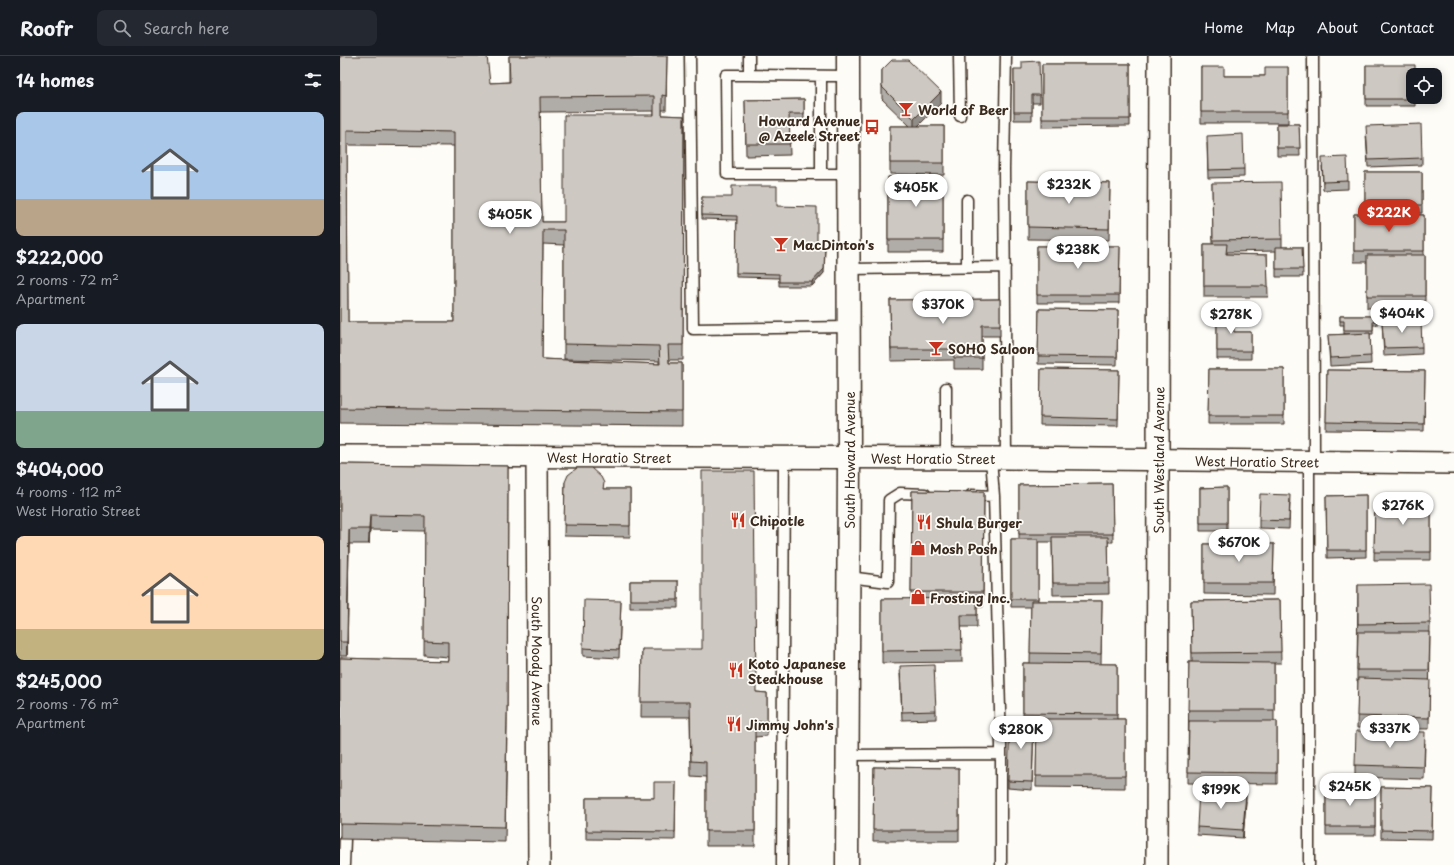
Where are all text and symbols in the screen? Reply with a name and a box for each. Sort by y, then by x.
search box [97,10,377,46]
text: Roofr [20,14,73,42]
text: Search here [143,16,229,39]
icon: search [111,17,133,39]
text: Home [1204,17,1243,38]
text: Map [1265,17,1295,38]
text: About [1317,17,1358,38]
text: Contact [1380,17,1434,38]
text: 14 homes [16,67,94,93]
map controls [1406,68,1442,104]
button: locate [1406,68,1442,104]
icon: filters [302,69,324,91]
bar icon: World of Beer [897,100,915,118]
place label: World of Beer [918,100,1009,119]
place label: Howard Avenue @ Azeele Street [758,111,860,145]
bus stop icon: Howard Avenue @ Azeele Street [863,118,881,136]
icon: home [134,138,206,210]
pin: $232K [1041,171,1097,205]
pin: $405K [888,174,944,208]
text: $232K [1047,174,1091,193]
text: $405K [894,177,938,196]
pin: $222K [1361,199,1417,233]
pin: $405K [482,201,538,235]
text: $222K [1367,202,1411,221]
text: $405K [488,204,532,223]
bar icon: MacDinton's [772,235,790,253]
place label: MacDinton's [793,235,874,254]
pin: $238K [1050,236,1106,270]
text: $238K [1056,239,1100,258]
text: $222,000 [16,244,103,270]
text: 2 rooms · 72 m² [16,270,119,289]
text: Apartment [16,289,85,308]
pin: $370K [915,291,971,325]
text: $370K [922,294,964,313]
pin: $404K [1374,300,1430,334]
pin: $278K [1203,301,1259,335]
text: $404K [1379,303,1425,322]
text: $278K [1210,304,1252,323]
bar icon: SOHO Saloon [927,339,945,357]
place label: SOHO Saloon [948,339,1035,358]
icon: home [134,350,206,422]
street label: South Westland Avenue [1148,387,1168,533]
street label: South Howard Avenue [839,391,859,529]
street label: West Horatio Street [547,447,671,466]
street label: West Horatio Street [871,448,995,467]
street label: West Horatio Street [1195,451,1319,471]
text: $404,000 [16,456,104,482]
text: 4 rooms · 112 m² [16,482,122,501]
pin: $276K [1375,492,1431,526]
text: $276K [1382,495,1424,514]
text: West Horatio Street [16,501,140,520]
restaurant icon: Chipotle [729,511,747,529]
place label: Chipotle [750,511,805,530]
restaurant icon: Shula Burger [915,513,933,531]
place label: Shula Burger [936,513,1022,532]
pin: $670K [1211,529,1267,563]
text: $670K [1218,532,1260,551]
shop icon: Mosh Posh [909,539,927,557]
place label: Mosh Posh [930,539,998,558]
icon: home [134,562,206,634]
shop icon: Frosting Inc. [909,588,927,606]
place label: Frosting Inc. [930,588,1011,607]
street label: South Moody Avenue [528,596,548,726]
place label: Koto Japanese Steakhouse [748,654,846,688]
restaurant icon: Koto Japanese Steakhouse [727,661,745,679]
text: $245,000 [16,668,102,694]
text: 2 rooms · 76 m² [16,694,119,713]
text: Apartment [16,713,85,732]
restaurant icon: Jimmy John's [725,715,743,733]
place label: Jimmy John's [746,715,834,734]
pin: $337K [1362,715,1418,749]
pin: $280K [993,716,1049,750]
text: $337K [1369,718,1411,737]
text: $280K [999,719,1043,738]
pin: $245K [1322,773,1378,807]
pin: $199K [1193,776,1249,810]
text: $245K [1328,776,1372,795]
text: $199K [1201,779,1241,798]

